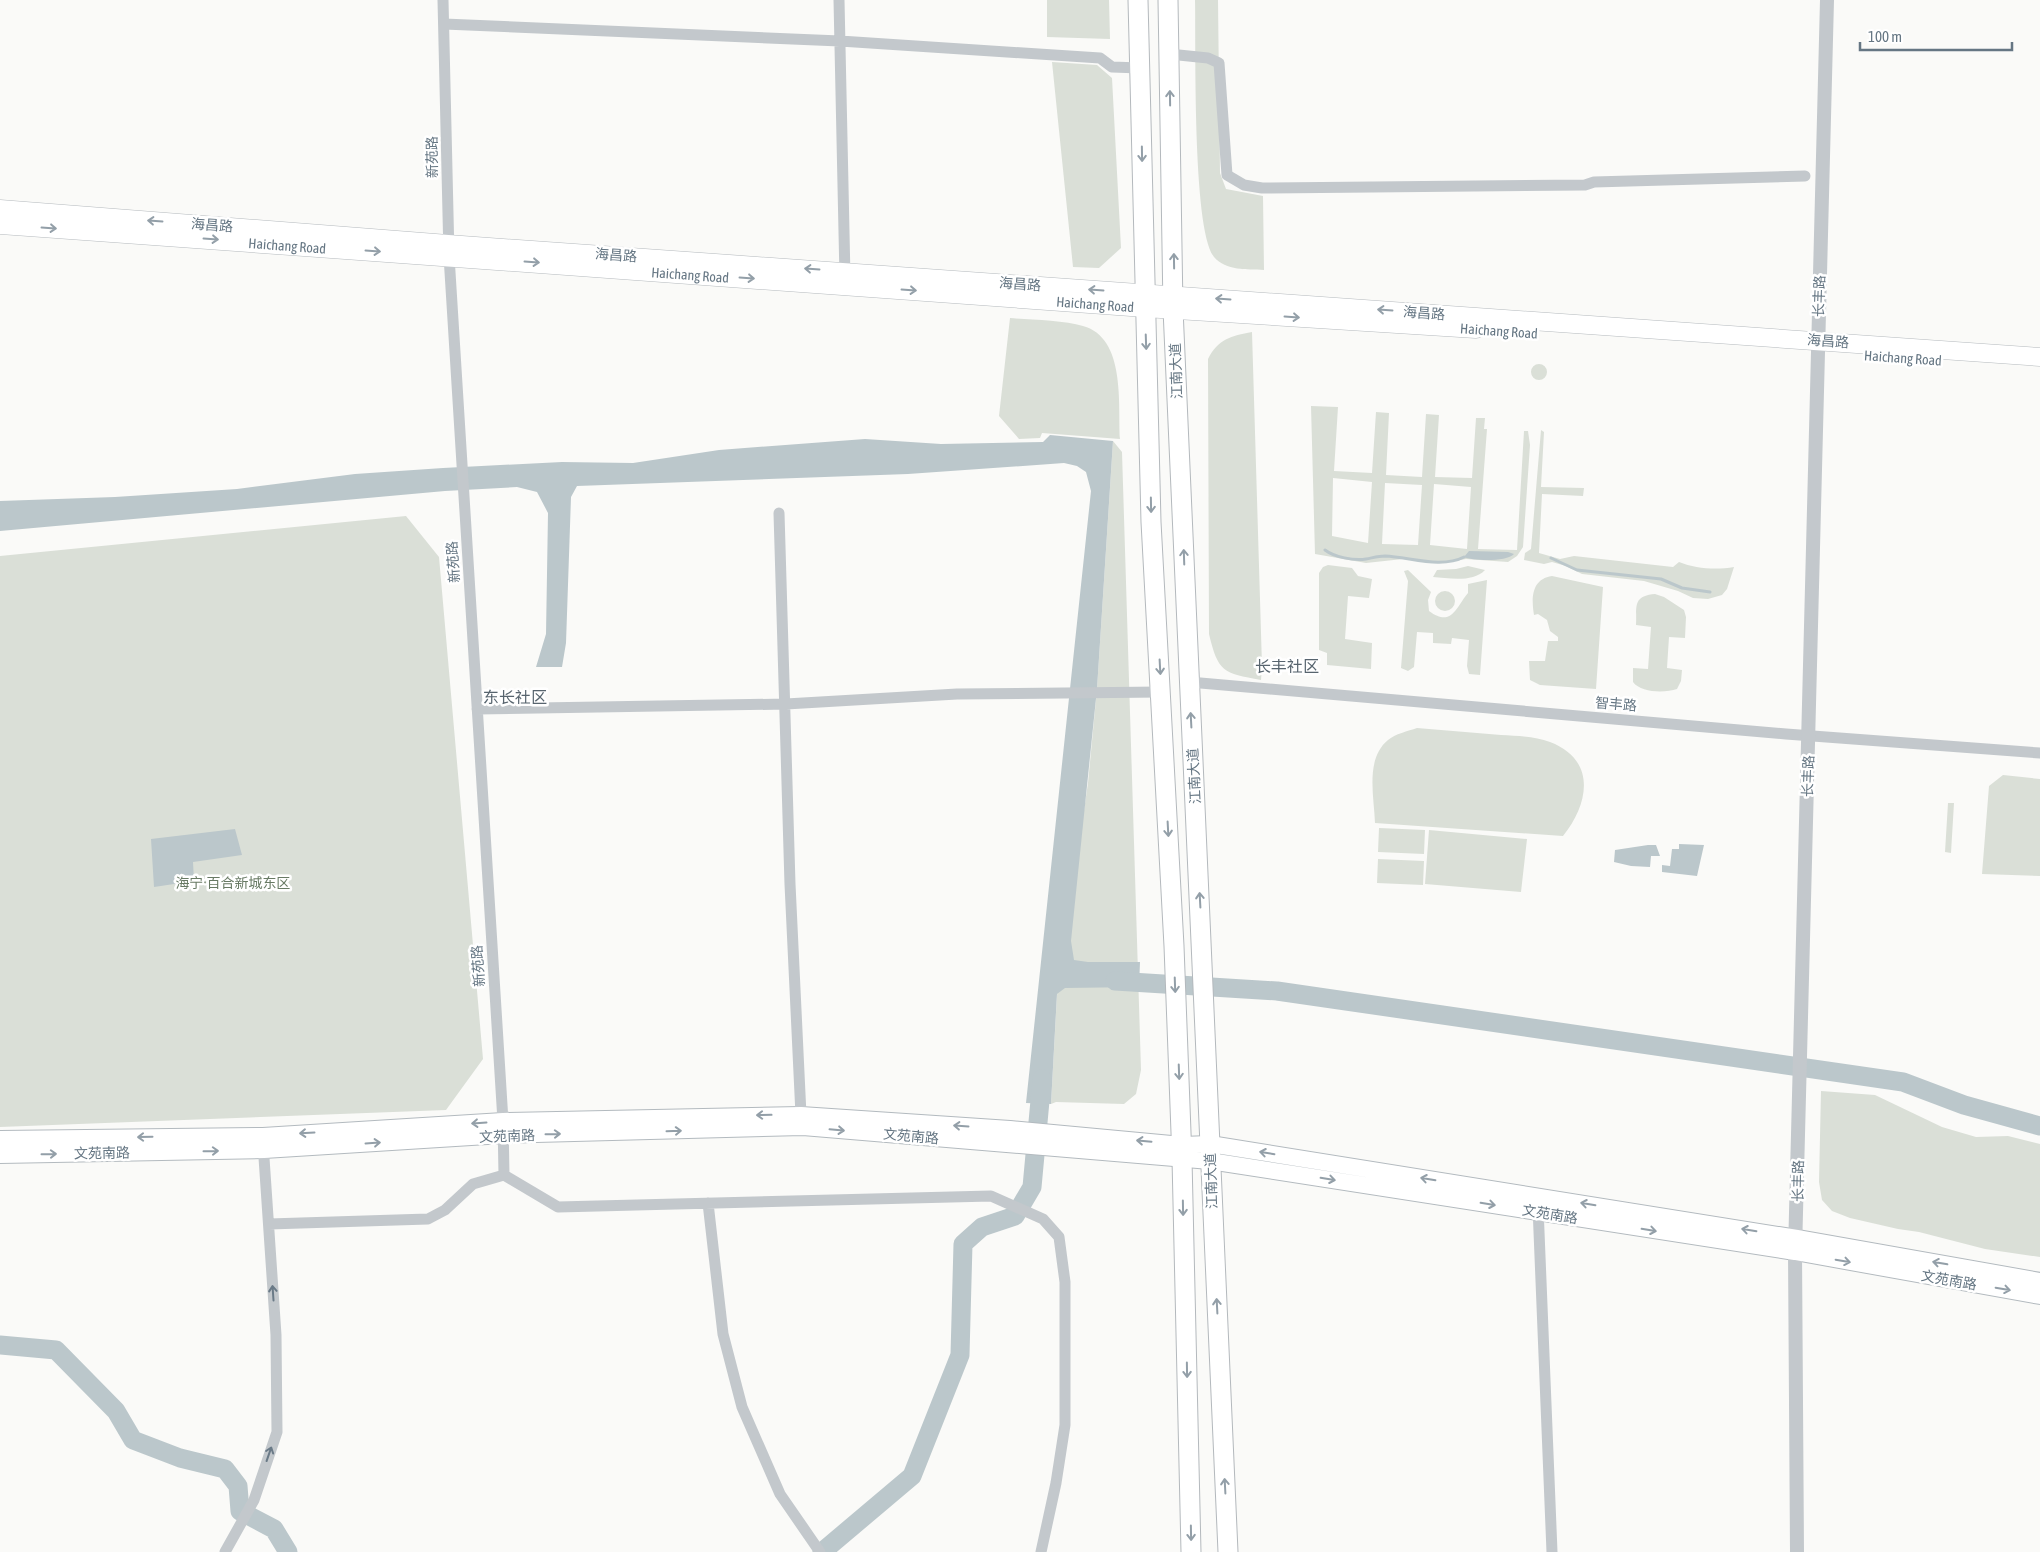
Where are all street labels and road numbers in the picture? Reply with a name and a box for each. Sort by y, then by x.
street label: 新苑路 [424,136,440,178]
street label: 海昌路 [190,216,234,234]
street label: Haichang Road [248,235,327,257]
street label: 海昌路 [594,246,638,264]
street label: Haichang Road [651,264,730,286]
street label: 海昌路 [998,275,1042,293]
street label: 长丰路 [1810,275,1828,317]
street label: Haichang Road [1056,294,1135,315]
street label: 海昌路 [1402,304,1446,322]
street label: Haichang Road [1460,320,1538,342]
street label: 海昌路 [1806,332,1850,350]
street label: 江南大道 [1167,343,1185,399]
street label: Haichang Road [1864,347,1942,369]
street label: 新苑路 [444,540,462,584]
street label: 智丰路 [1594,694,1638,714]
street label: 江南大道 [1185,748,1203,804]
street label: 长丰路 [1799,755,1817,797]
street label: 新苑路 [469,944,487,988]
street label: 文苑南路 [882,1126,940,1146]
street label: 文苑南路 [479,1127,535,1145]
street label: 文苑南路 [74,1145,130,1161]
street label: 江南大道 [1202,1153,1220,1209]
street label: 长丰路 [1790,1160,1806,1202]
street label: 文苑南路 [1521,1202,1579,1226]
street label: 文苑南路 [1920,1267,1978,1293]

